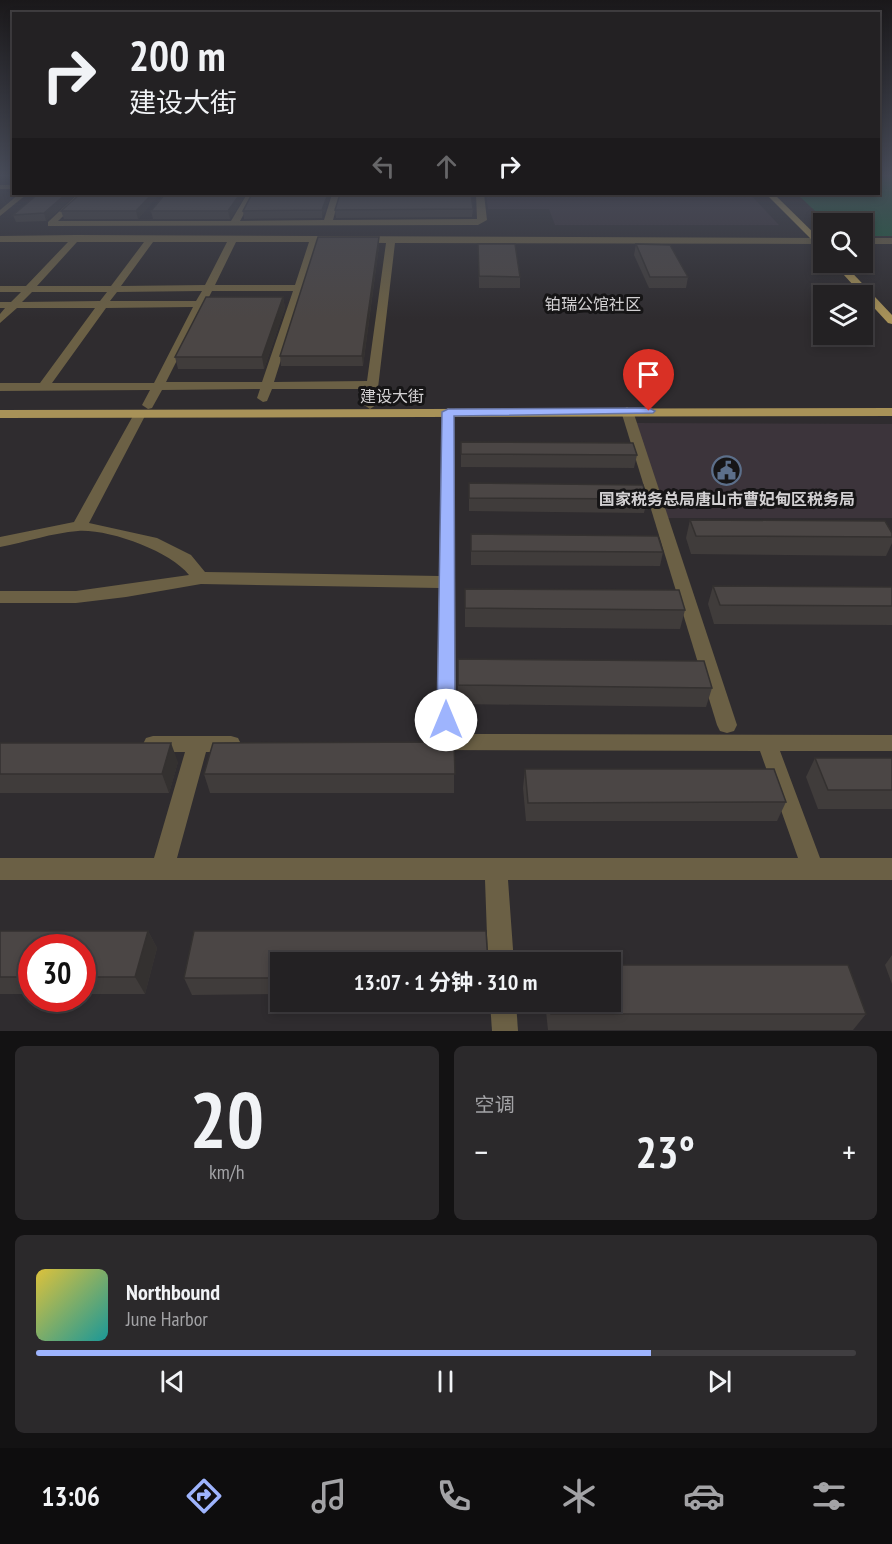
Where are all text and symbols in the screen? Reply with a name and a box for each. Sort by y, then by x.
text: 200 m [129,28,226,83]
icon: right [30,36,108,114]
text: 建设大街 [129,85,237,119]
icon: left [367,150,400,183]
icon: ahead [430,150,463,183]
icon: right [493,150,526,183]
map controls [813,213,873,345]
button: search [813,213,873,273]
button: layers [813,285,873,345]
district label: 铂瑞公馆社区 [545,294,641,314]
pin [623,349,674,411]
icon: arrive [632,358,665,391]
street label: 建设大街 [360,386,424,406]
public building icon: 国家税务总局唐山市曹妃甸区税务局 [711,455,743,487]
place label: 国家税务总局唐山市曹妃甸区税务局 [599,489,855,509]
position arrow [414,688,478,752]
speed limit sign: 30 [18,934,96,1012]
text: 13:07 · 1 分钟 · 310 m [354,968,537,996]
text: 20 [189,1069,264,1170]
text: 空调 [475,1092,515,1118]
text: 23° [636,1122,695,1180]
text: − [475,1130,488,1173]
text: + [842,1130,856,1173]
text: km/h [209,1159,244,1185]
text: Northbound [126,1278,220,1306]
text: June Harbor [126,1306,208,1332]
icon: previous [156,1365,189,1398]
icon: pause [429,1365,462,1398]
icon: next [703,1365,736,1398]
icon: directions [183,1475,225,1517]
icon: music [308,1475,350,1517]
icon: phone [433,1475,475,1517]
icon: climate [558,1475,600,1517]
icon: car [683,1475,725,1517]
icon: filters [808,1475,850,1517]
text: 13:06 [42,1479,100,1513]

